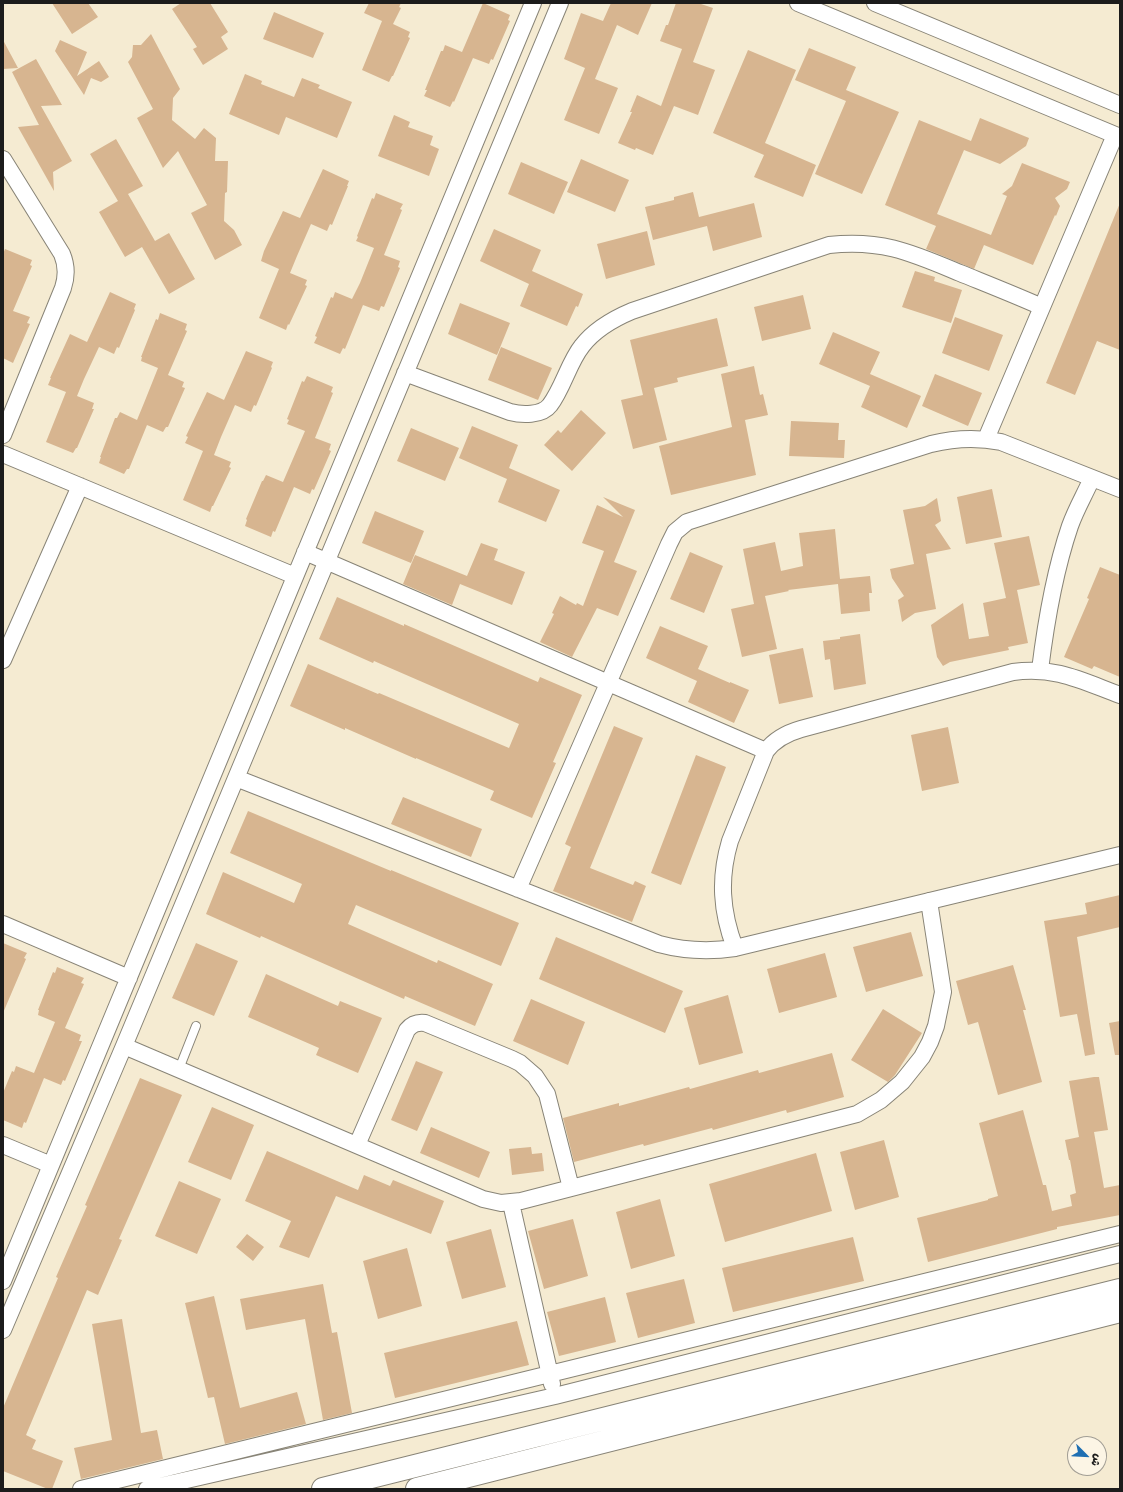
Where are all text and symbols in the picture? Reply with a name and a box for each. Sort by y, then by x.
north arrow [1067,1436,1107,1476]
text: ش [1088,1452,1106,1469]

